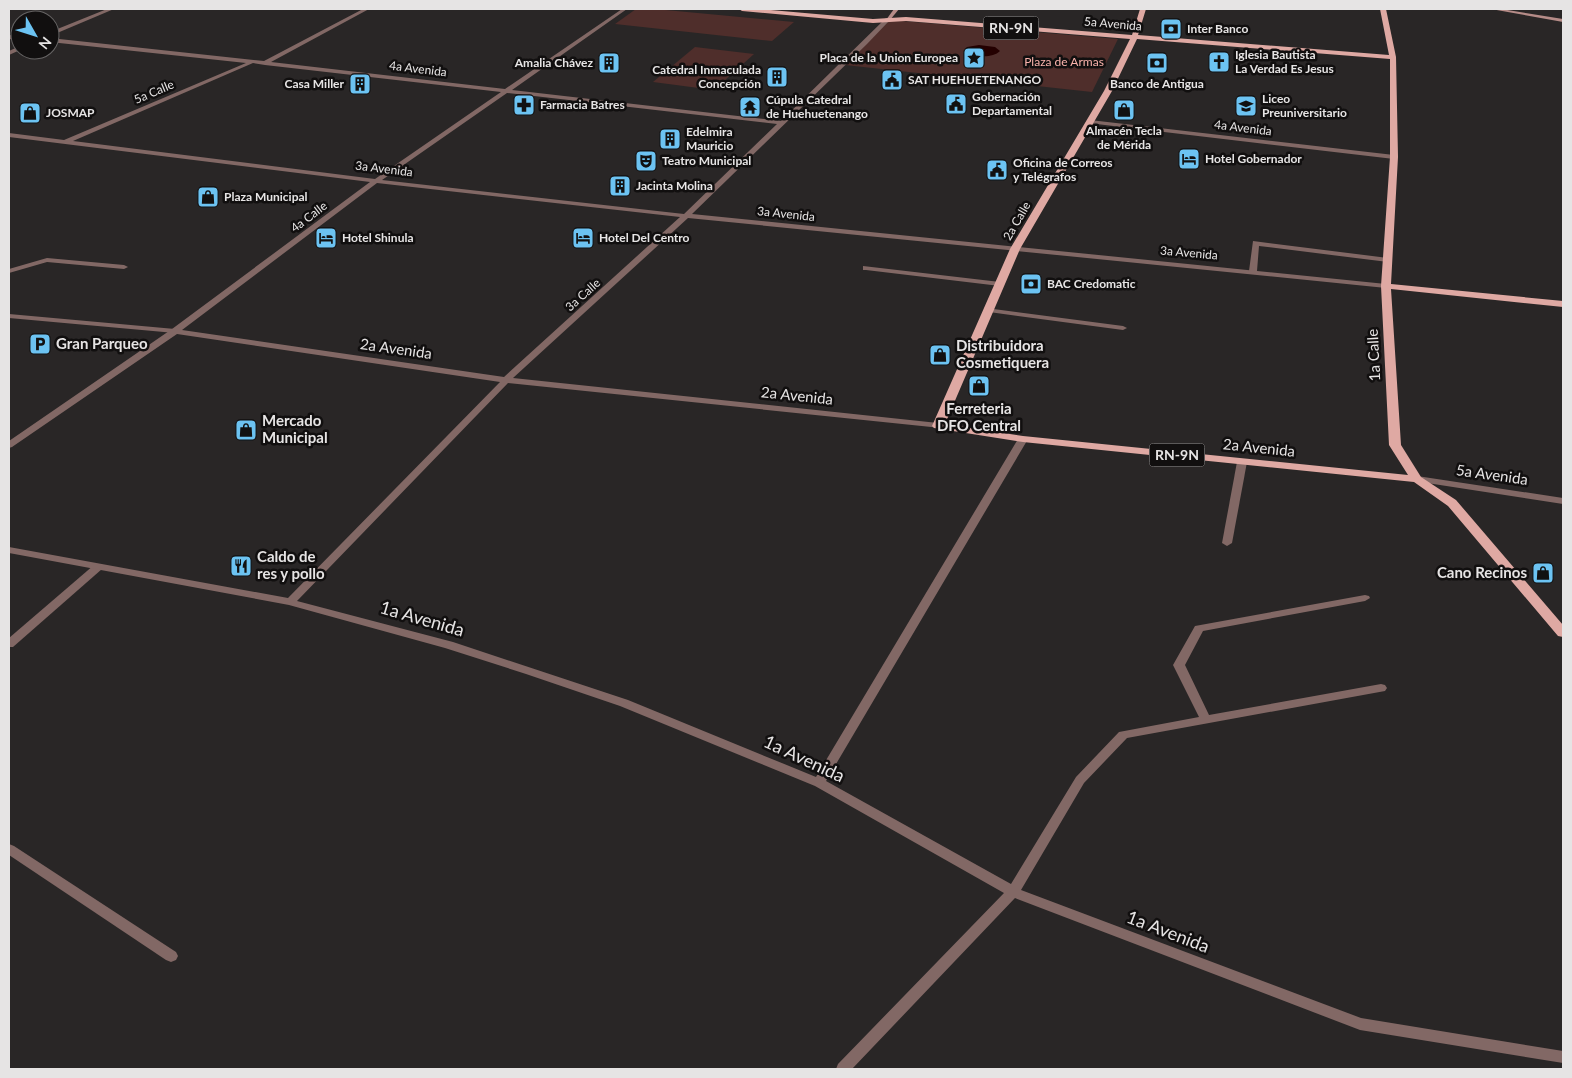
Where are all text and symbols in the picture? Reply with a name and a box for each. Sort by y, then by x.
north arrow [10,10,60,60]
street label: 5a Avenida [1084,14,1143,33]
road number: RN-9N [984,16,1038,40]
bank icon: Inter Banco [1159,17,1183,41]
place label: Inter Banco [1187,21,1248,36]
text: N [35,34,55,53]
place icon: Placa de la Union Europea [962,46,986,70]
place label: Iglesia Bautista La Verdad Es Jesus [1235,47,1334,76]
place label: Placa de la Union Europea [820,50,958,65]
church icon: Iglesia Bautista La Verdad Es Jesus [1207,50,1231,74]
building icon: Amalia Chávez [597,51,621,75]
bank icon: Banco de Antigua [1145,51,1169,75]
park label: Plaza de Armas [1024,54,1104,69]
place label: Amalia Chávez [514,55,593,70]
street label: 4a Avenida [388,58,448,79]
place label: Catedral Inmaculada Concepción [652,62,761,91]
building icon: Catedral Inmaculada Concepción [765,65,789,89]
public building icon: SAT HUEHUETENANGO [880,68,904,92]
building icon: Casa Miller [348,72,372,96]
place label: SAT HUEHUETENANGO [908,72,1041,87]
street label: 5a Calle [132,76,176,107]
place label: Casa Miller [285,76,345,91]
place label: Banco de Antigua [1110,76,1204,91]
place label: Gobernación Departamental [972,89,1052,118]
place label: Liceo Preuniversitario [1262,91,1347,120]
place label: Cúpula Catedral de Huehuetenango [766,92,868,121]
public building icon: Gobernación Departamental [944,92,968,116]
pharmacy icon: Farmacia Batres [512,93,536,117]
school or university icon: Liceo Preuniversitario [1234,94,1258,118]
temple icon: Cúpula Catedral de Huehuetenango [738,95,762,119]
place label: Farmacia Batres [540,97,625,112]
shop icon: Almacén Tecla de Mérida [1112,98,1136,122]
shop icon: JOSMAP [18,101,42,125]
place label: JOSMAP [46,105,95,120]
street label: 4a Avenida [1213,117,1273,138]
place label: Almacén Tecla de Mérida [1085,123,1162,152]
place label: Edelmira Mauricio [686,124,733,153]
building icon: Edelmira Mauricio [658,127,682,151]
hotel icon: Hotel Gobernador [1177,147,1201,171]
theatre icon: Teatro Municipal [634,149,658,173]
place label: Hotel Gobernador [1205,151,1302,166]
place label: Teatro Municipal [662,153,751,168]
place label: Oficina de Correos y Telégrafos [1013,155,1113,184]
street label: 3a Avenida [354,158,414,179]
public building icon: Oficina de Correos y Telégrafos [985,158,1009,182]
building icon: Jacinta Molina [608,174,632,198]
place label: Jacinta Molina [636,178,713,193]
shop icon: Plaza Municipal [196,185,220,209]
place label: Plaza Municipal [224,189,308,204]
street label: 4a Calle [287,198,330,235]
street label: 2a Calle [1000,199,1034,243]
street label: 3a Avenida [756,203,816,224]
hotel icon: Hotel Shinula [314,226,338,250]
hotel icon: Hotel Del Centro [571,226,595,250]
place label: Hotel Shinula [342,230,413,245]
place label: Hotel Del Centro [599,230,690,245]
street label: 3a Avenida [1160,243,1219,262]
bank icon: BAC Credomatic [1019,272,1043,296]
street label: 3a Calle [562,275,603,314]
place label: BAC Credomatic [1047,276,1136,291]
street label: 1a Calle [1363,328,1383,382]
parking icon: Gran Parqueo [28,332,52,356]
place label: Gran Parqueo [56,334,148,352]
street label: 2a Avenida [359,334,433,362]
place label: Distribuidora Cosmetiquera [956,336,1049,371]
shop icon: Distribuidora Cosmetiquera [928,343,952,367]
shop icon: Ferreteria DFO Central [967,374,991,398]
street label: 2a Avenida [760,382,834,408]
place label: Ferreteria DFO Central [937,399,1021,434]
place label: Mercado Municipal [262,411,328,446]
shop icon: Mercado Municipal [234,418,258,442]
street label: 2a Avenida [1222,434,1296,460]
road number: RN-9N [1150,444,1204,466]
street label: 5a Avenida [1455,460,1529,488]
place label: Caldo de res y pollo [257,547,325,582]
restaurant icon: Caldo de res y pollo [229,554,253,578]
shop icon: Cano Recinos [1531,561,1555,585]
place label: Cano Recinos [1437,563,1527,581]
street label: 1a Avenida [378,596,467,641]
street label: 1a Avenida [760,730,848,786]
street label: 1a Avenida [1124,905,1213,957]

